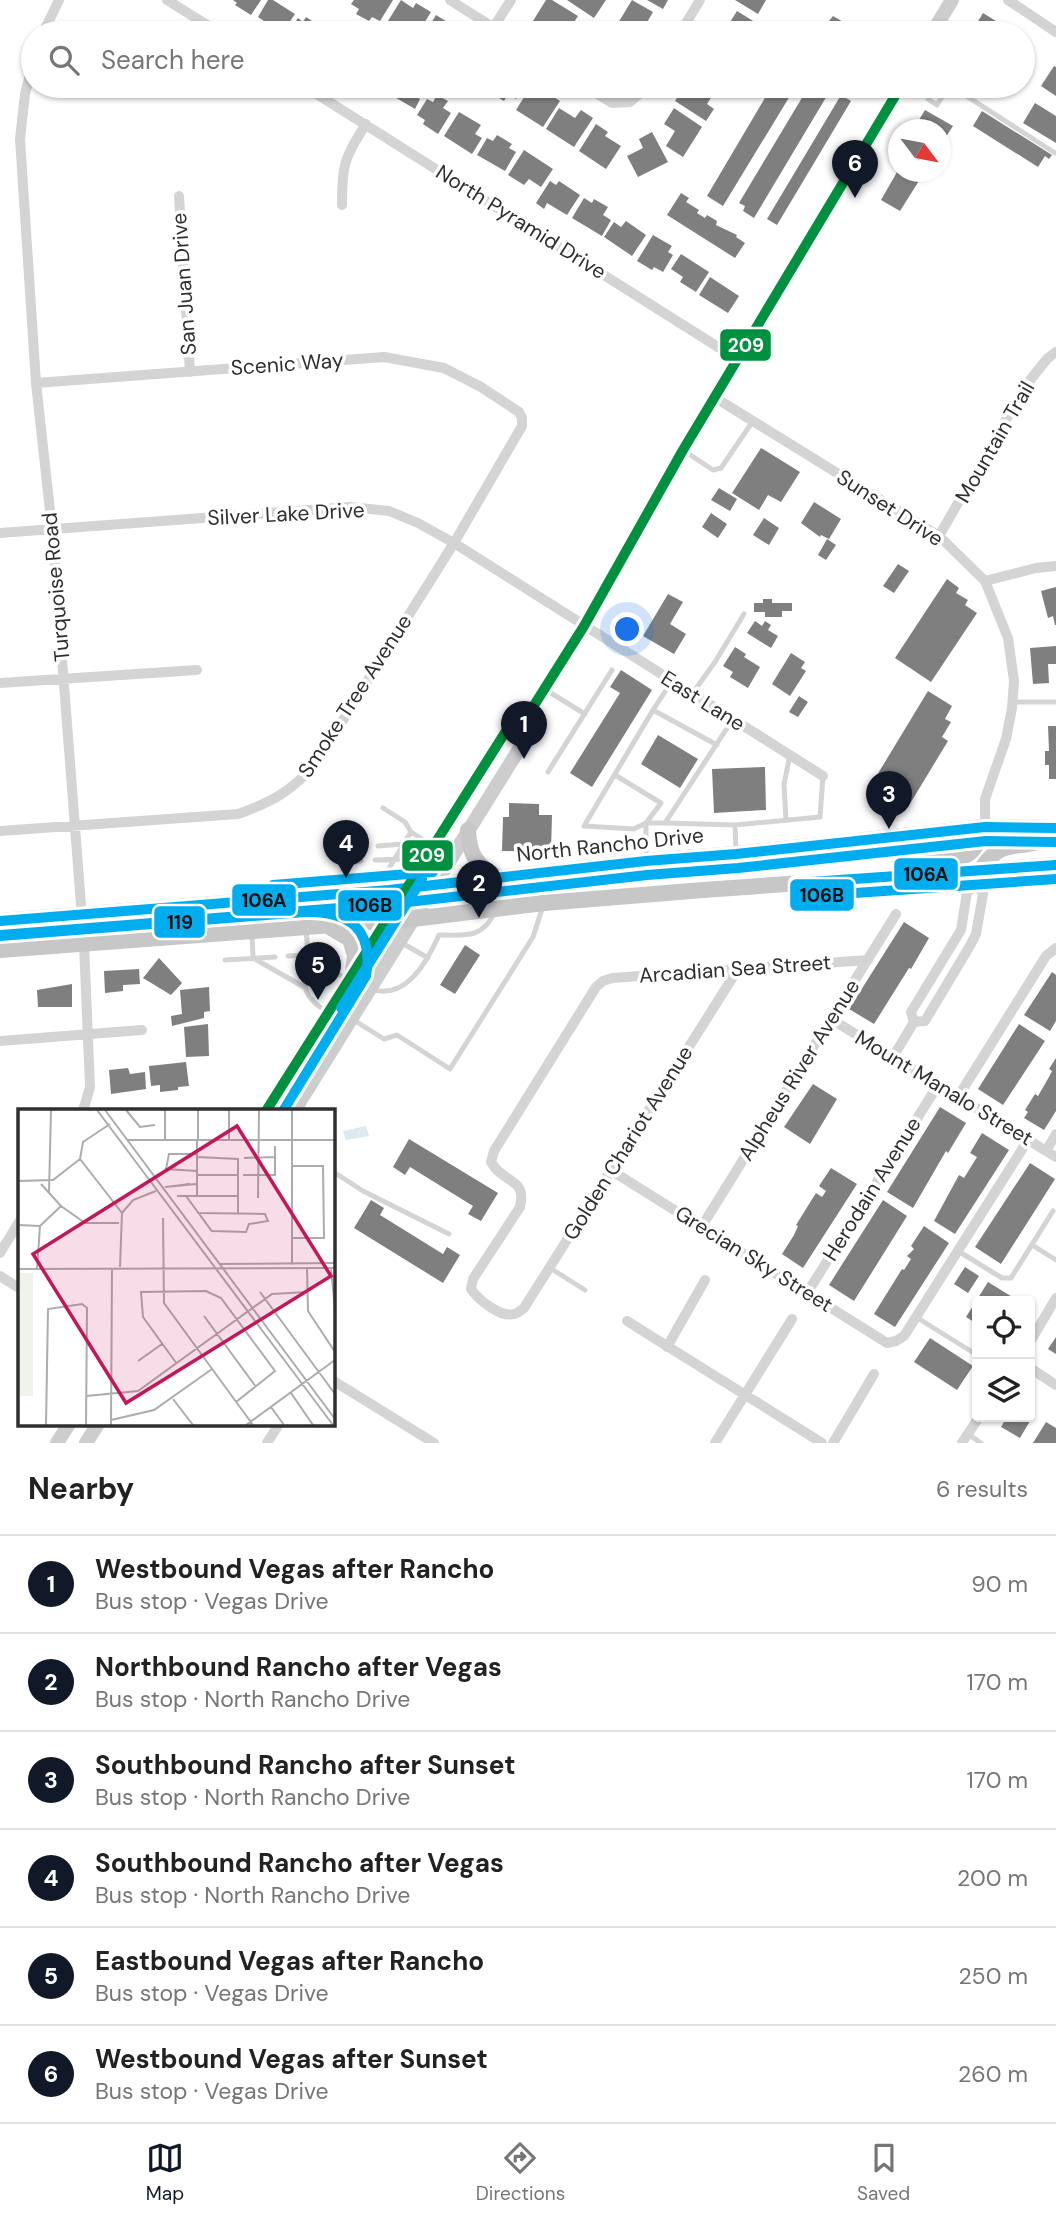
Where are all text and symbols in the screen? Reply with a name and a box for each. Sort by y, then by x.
search box [21,21,1035,98]
icon: search [45,41,83,79]
text: Search here [101,43,244,77]
north arrow [888,119,951,182]
pin: 6 [832,140,878,198]
street label: North Pyramid Drive [431,158,612,286]
street label: San Juan Drive [165,212,203,356]
line badge: 209 [719,328,772,362]
text: 209 [728,333,764,358]
street label: Scenic Way [230,346,345,382]
street label: Mountain Trail [949,376,1041,508]
street label: Sunset Drive [831,463,949,553]
street label: Silver Lake Drive [207,496,365,532]
street label: Turquoise Road [36,511,76,663]
street label: Smoke Tree Avenue [292,609,418,783]
your location [610,612,644,646]
street label: East Lane [656,664,750,738]
pin: 1 [501,701,547,759]
pin: 3 [866,771,912,829]
pin: 4 [323,820,369,878]
street label: North Rancho Drive [515,821,705,869]
line badge: 209 [401,839,454,872]
text: 209 [409,843,445,868]
line badge: 106A [893,857,959,891]
pin: 2 [456,860,502,918]
text: 106A [903,862,949,887]
line badge: 106B [789,878,855,912]
line badge: 106A [231,883,297,917]
text: 106B [800,883,844,908]
text: 106A [241,888,287,913]
line badge: 106B [337,889,403,922]
text: 106B [348,893,392,918]
line badge: 119 [153,905,206,939]
text: 119 [167,910,193,935]
pin: 5 [295,942,341,1000]
street label: Arcadian Sea Street [638,948,832,990]
street label: Alpheus River Avenue [732,974,866,1166]
street label: Mount Manalo Street [850,1024,1038,1152]
street label: Golden Chariot Avenue [557,1040,699,1246]
inset map [18,1109,334,1426]
street label: Herodain Avenue [816,1112,928,1266]
street label: Grecian Sky Street [670,1199,838,1319]
map controls [972,1296,1035,1422]
button: locate [972,1296,1035,1359]
button: layers [972,1359,1035,1422]
text: Nearby [28,1469,134,1508]
text: 6 results [936,1474,1028,1504]
text: Westbound Vegas after Rancho [95,1552,494,1586]
text: 1 [47,1569,55,1599]
text: 90 m [971,1569,1028,1599]
text: Bus stop · Vegas Drive [95,1586,329,1616]
text: Northbound Rancho after Vegas [95,1650,502,1684]
text: 2 [44,1667,58,1697]
text: 170 m [967,1667,1028,1697]
text: Bus stop · North Rancho Drive [95,1684,410,1714]
text: Southbound Rancho after Sunset [95,1748,516,1782]
text: 3 [44,1765,58,1795]
text: 170 m [967,1765,1028,1795]
text: Bus stop · North Rancho Drive [95,1782,410,1812]
text: Southbound Rancho after Vegas [95,1846,504,1880]
text: 4 [44,1863,58,1893]
text: 200 m [957,1863,1028,1893]
text: Bus stop · North Rancho Drive [95,1880,410,1910]
text: Eastbound Vegas after Rancho [95,1944,484,1978]
text: 5 [44,1961,58,1991]
text: 250 m [958,1961,1028,1991]
text: Bus stop · Vegas Drive [95,1978,329,2008]
text: Westbound Vegas after Sunset [95,2042,488,2076]
text: 6 [44,2059,58,2089]
text: 260 m [958,2059,1028,2089]
text: Bus stop · Vegas Drive [95,2076,329,2106]
tab: Map [146,2139,184,2206]
tab: Directions [476,2139,565,2206]
tab: Saved [857,2139,910,2206]

